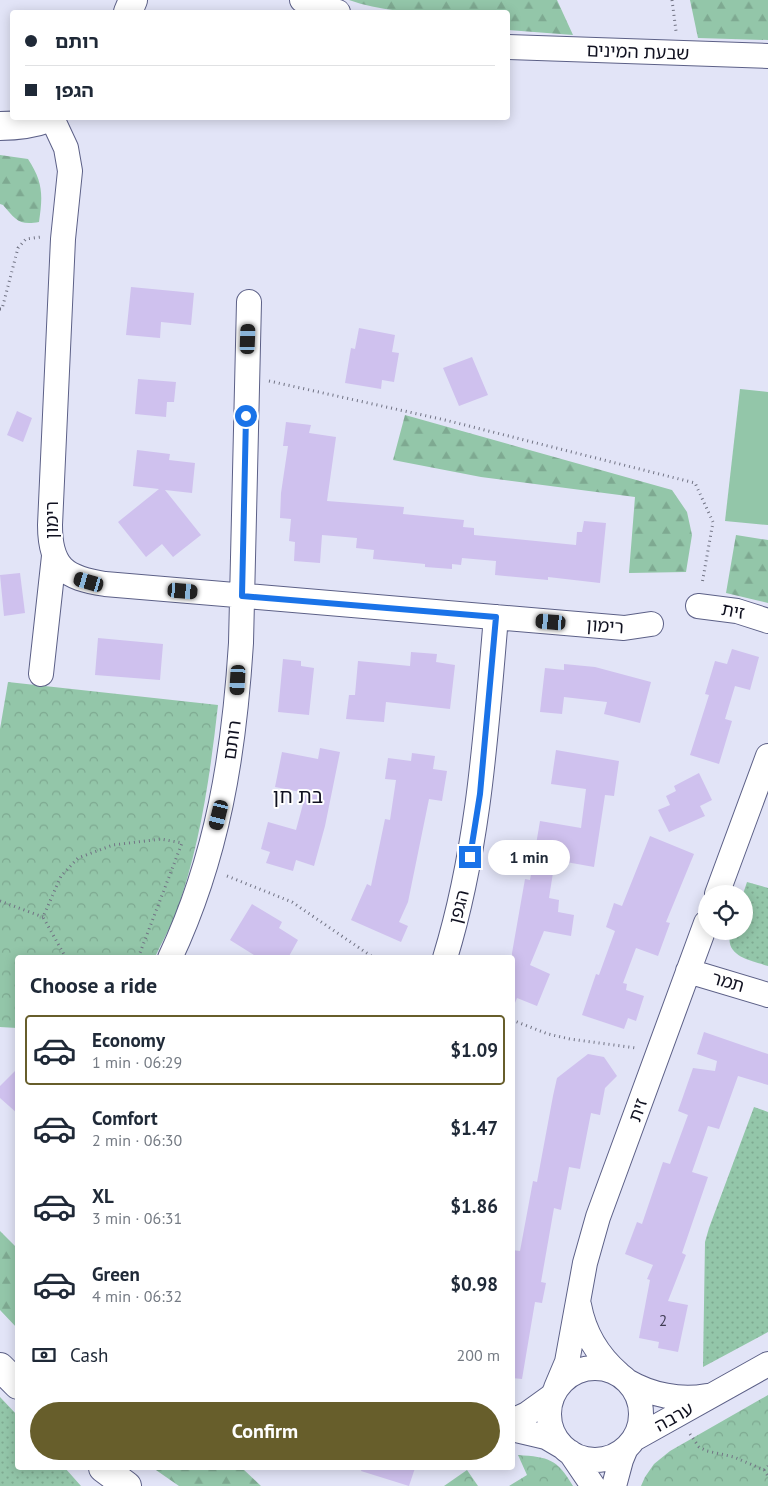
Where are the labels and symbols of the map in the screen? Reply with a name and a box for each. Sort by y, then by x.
street label: שבעת המינים [586,38,690,65]
car [239,324,256,354]
route start [235,405,257,427]
street label: רימון [40,501,63,539]
car [72,571,105,593]
car [167,582,198,600]
street label: זית [719,597,747,624]
car [535,613,566,631]
street label: רימון [585,613,625,638]
car [229,665,246,695]
street label: רותם [217,719,246,761]
district label: בת חן [273,783,323,809]
car [208,799,229,831]
callout: 1 min [488,840,570,874]
route end [459,846,481,868]
street label: הגפן [443,887,474,926]
street label: תמר [709,966,747,997]
street label: זית [623,1095,652,1125]
house number: 2 [659,1311,667,1330]
street label: ערבה [650,1397,697,1437]

